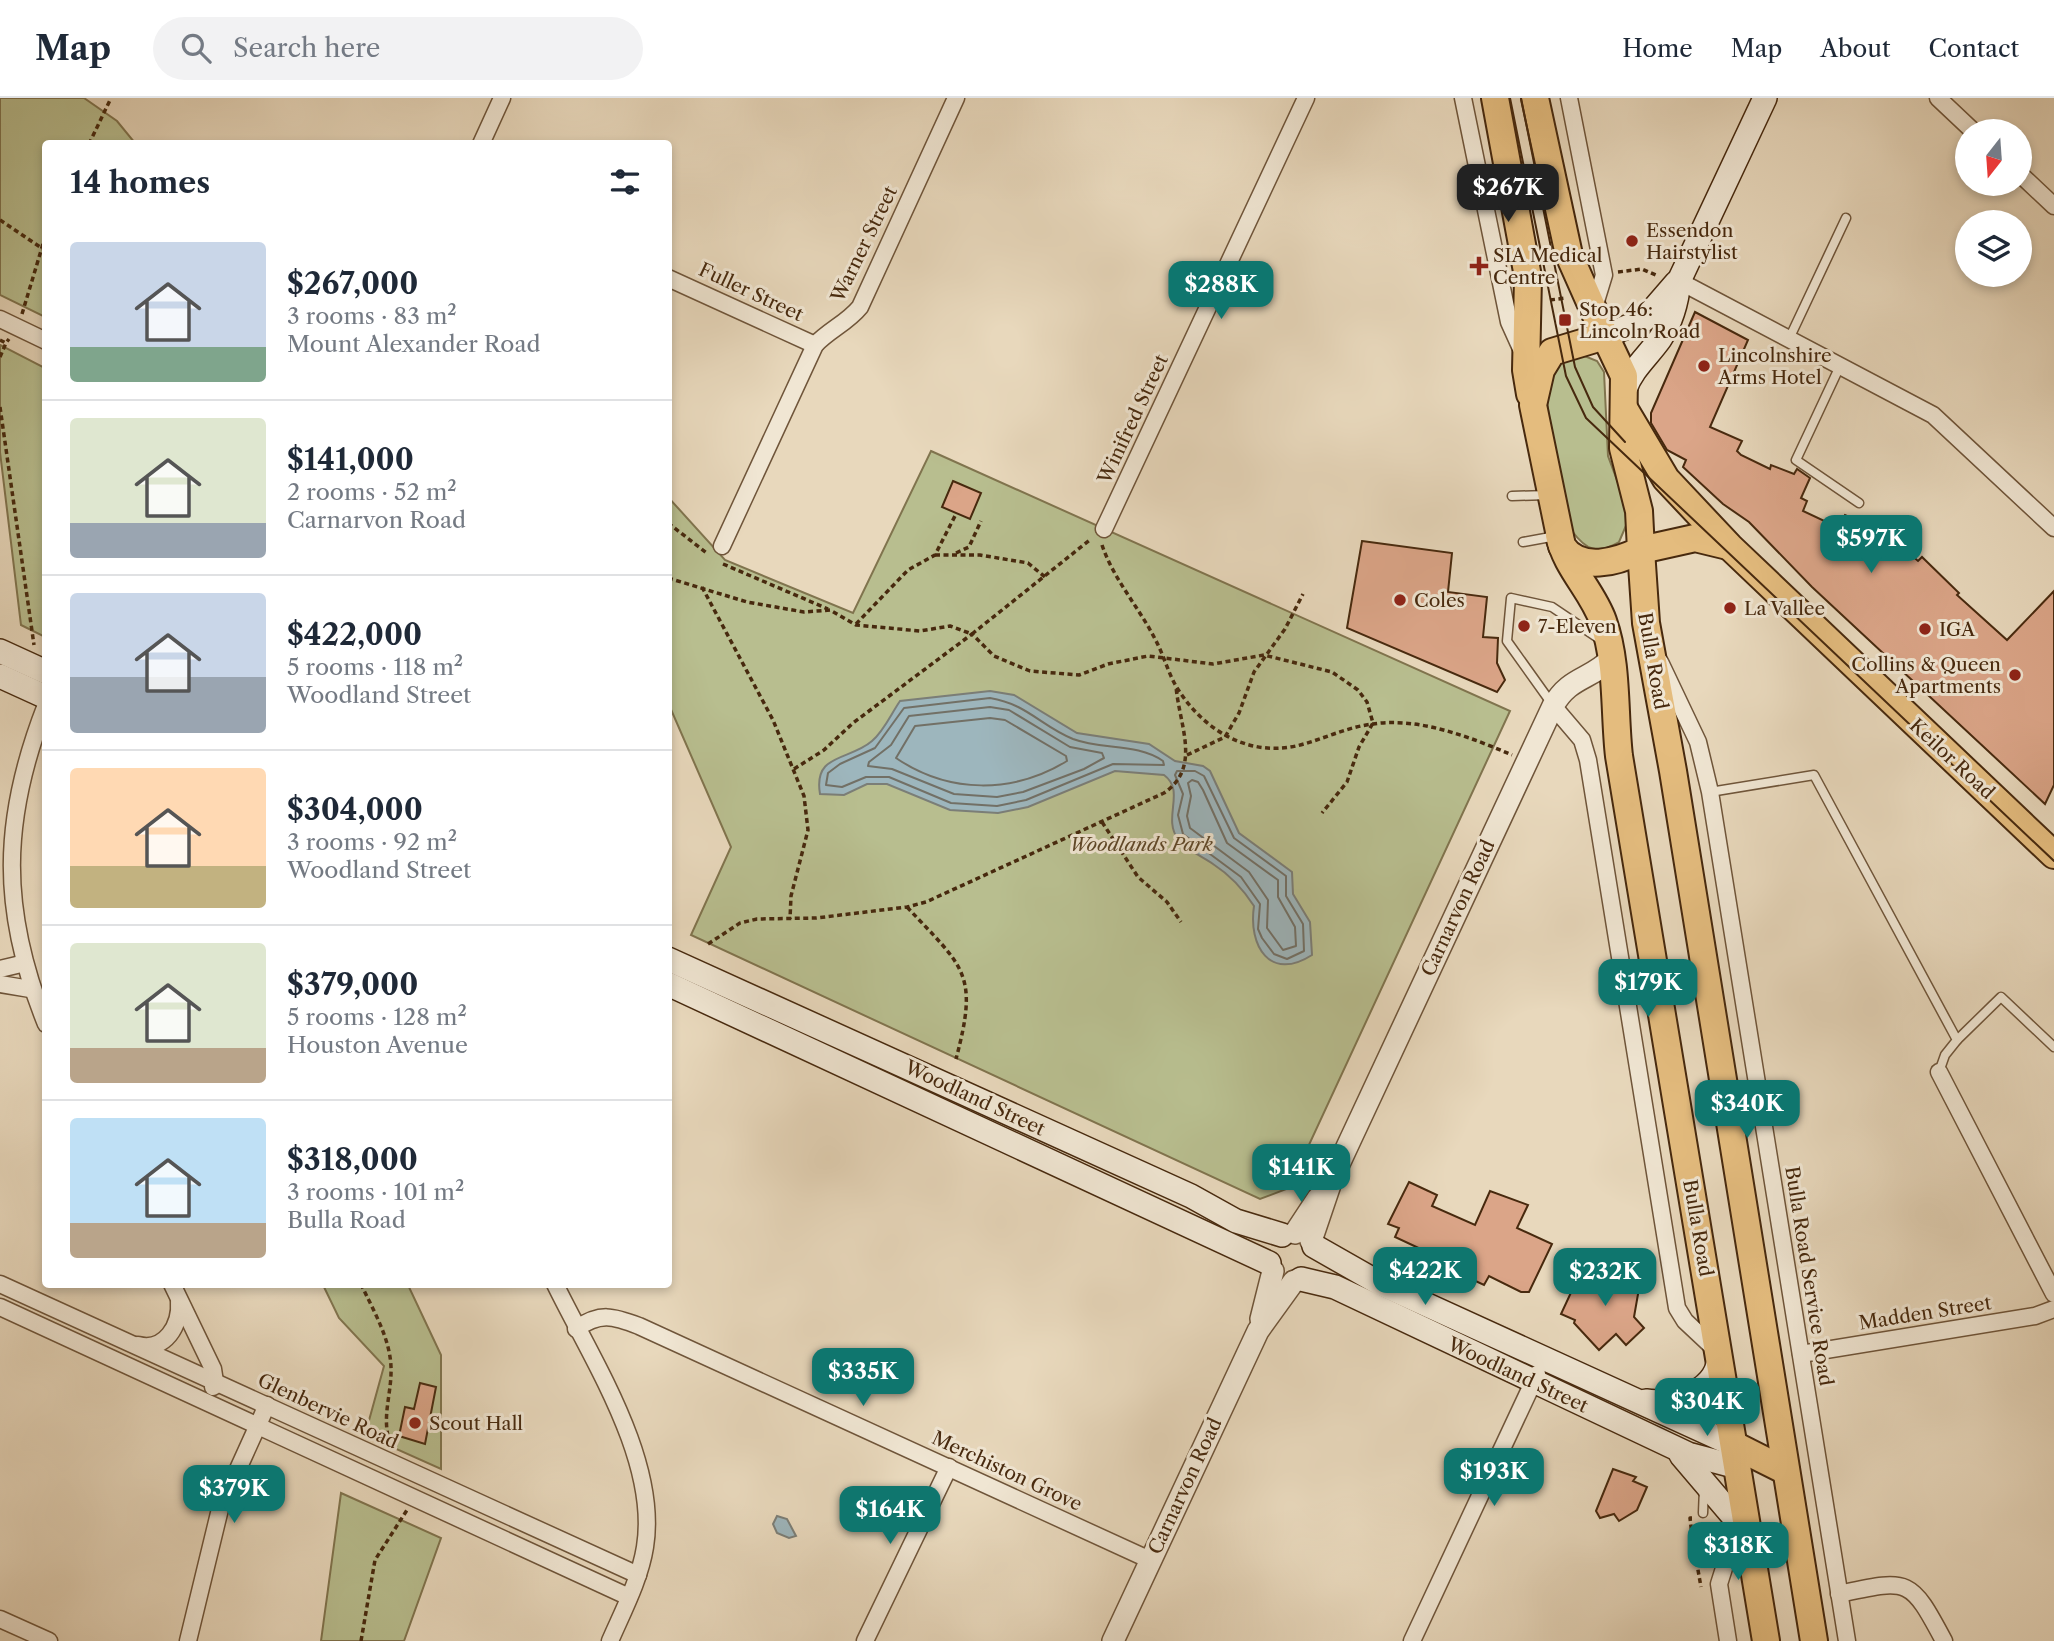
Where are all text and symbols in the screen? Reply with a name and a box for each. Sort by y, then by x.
search box [153,17,643,80]
text: Map [35,28,111,69]
icon: search [177,29,215,67]
text: Search here [233,32,380,64]
text: Home [1622,34,1693,63]
text: Map [1731,34,1782,63]
text: About [1820,34,1891,63]
text: Contact [1929,34,2019,63]
north arrow [1955,119,2032,196]
map controls [1955,119,2032,287]
icon: filters [606,163,644,201]
text: 14 homes [70,164,210,201]
pin: $267K [1459,164,1557,224]
text: $267K [1473,173,1543,201]
street label: Warner Street [826,182,902,307]
button: layers [1955,210,2032,287]
place label: Essendon Hairstylist [1646,219,1738,264]
marker: Essendon Hairstylist [1624,233,1640,249]
place label: SIA Medical Centre [1493,244,1603,289]
street label: Fuller Street [695,258,807,326]
marker: SIA Medical Centre [1471,258,1487,274]
pin: $288K [1172,262,1270,321]
text: $267,000 [287,265,418,302]
icon: home [126,270,210,354]
text: $288K [1184,270,1258,298]
place label: Stop 46: Lincoln Road [1579,298,1701,343]
text: 3 rooms · 83 m² [287,302,457,330]
marker: Stop 46: Lincoln Road [1557,312,1573,328]
text: Mount Alexander Road [287,330,541,358]
place label: Lincolnshire Arms Hotel [1717,344,1832,389]
street label: Winifred Street [1093,350,1173,488]
marker: Lincolnshire Arms Hotel [1696,358,1712,374]
text: $141,000 [287,441,414,478]
icon: home [126,446,210,530]
text: 2 rooms · 52 m² [287,478,457,506]
text: Carnarvon Road [287,506,466,534]
pin: $597K [1822,516,1920,575]
text: $597K [1836,524,1906,552]
place label: Coles [1414,589,1465,612]
marker: Coles [1392,592,1408,608]
place label: La Vallee [1744,597,1825,620]
marker: La Vallee [1722,600,1738,616]
street label: Bulla Road [1633,611,1673,712]
place label: 7-Eleven [1538,615,1617,638]
text: $422,000 [287,616,422,653]
marker: 7-Eleven [1516,618,1532,634]
place label: IGA [1939,618,1976,641]
icon: home [126,621,210,705]
marker: IGA [1917,621,1933,637]
text: 5 rooms · 118 m² [287,653,463,681]
place label: Collins & Queen Apartments [1851,653,2001,698]
marker: Collins & Queen Apartments [2007,667,2023,683]
text: Woodland Street [287,681,471,709]
street label: Keilor Road [1905,714,2000,804]
text: $304,000 [287,791,423,828]
icon: home [126,796,210,880]
text: 3 rooms · 92 m² [287,828,457,856]
park label: Woodlands Park [1069,833,1213,856]
street label: Carnarvon Road [1416,836,1500,980]
text: Woodland Street [287,856,471,884]
pin: $179K [1599,960,1697,1019]
text: $379,000 [287,966,418,1003]
text: $179K [1614,968,1682,996]
icon: home [126,971,210,1055]
text: 5 rooms · 128 m² [287,1003,467,1031]
text: Houston Avenue [287,1031,468,1059]
street label: Woodland Street [900,1055,1049,1141]
pin: $340K [1698,1080,1796,1140]
text: $340K [1711,1089,1783,1117]
text: $318,000 [287,1141,418,1178]
pin: $141K [1252,1144,1350,1204]
icon: home [126,1146,210,1230]
text: $141K [1268,1153,1334,1181]
street label: Bulla Road Service Road [1780,1165,1838,1388]
text: 3 rooms · 101 m² [287,1178,464,1206]
street label: Bulla Road [1678,1178,1718,1279]
text: Bulla Road [287,1206,406,1234]
pin: $422K [1376,1248,1474,1307]
pin: $232K [1556,1248,1654,1308]
text: $422K [1389,1256,1461,1284]
text: $232K [1569,1257,1641,1285]
street label: Madden Street [1857,1291,1993,1335]
street label: Woodland Street [1443,1332,1592,1418]
pin: $335K [814,1348,912,1408]
text: $335K [828,1357,898,1385]
street label: Glenbervie Road [254,1368,402,1454]
pin: $304K [1658,1378,1756,1438]
text: $304K [1671,1387,1743,1415]
place label: Scout Hall [429,1412,523,1435]
street label: Carnarvon Road [1143,1414,1227,1558]
marker: Scout Hall [407,1415,423,1431]
street label: Merchiston Grove [928,1426,1086,1516]
pin: $193K [1445,1448,1543,1508]
text: $193K [1460,1457,1528,1485]
pin: $379K [185,1466,283,1525]
text: $379K [199,1474,269,1502]
pin: $164K [841,1486,939,1546]
text: $164K [856,1495,924,1523]
pin: $318K [1689,1522,1787,1582]
text: $318K [1704,1531,1772,1559]

